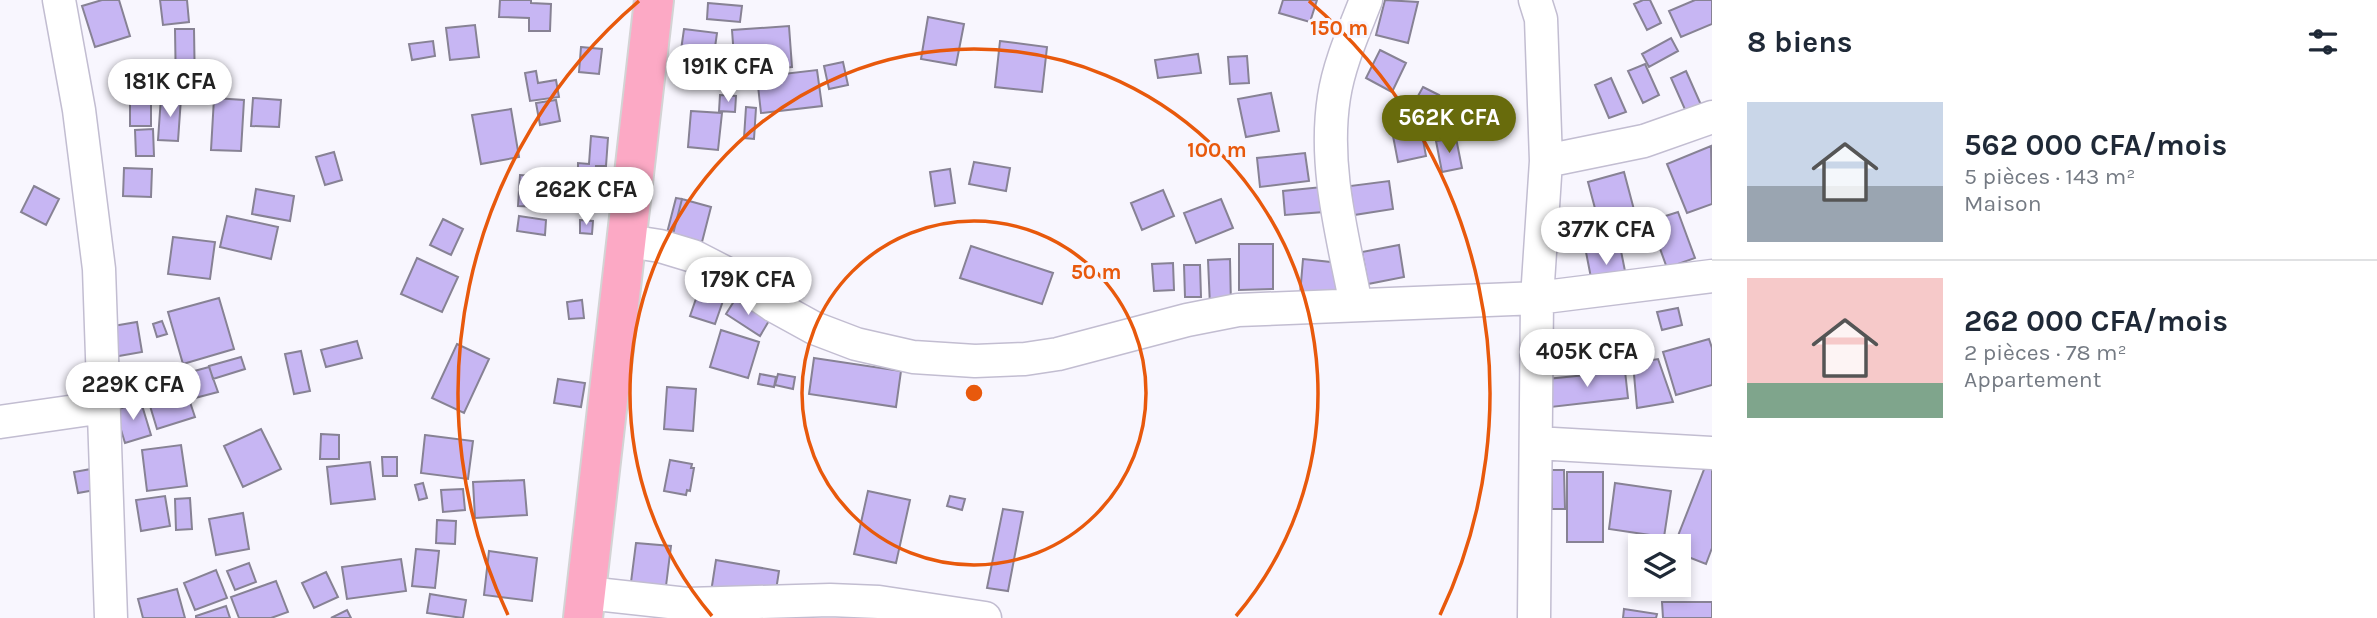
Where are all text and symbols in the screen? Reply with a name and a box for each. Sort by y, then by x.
text: 150 m [1310,16,1368,40]
icon: filters [2304,23,2342,61]
text: 8 biens [1747,24,1853,60]
pin: 191K CFA [656,44,800,104]
text: 191K CFA [682,53,774,80]
pin: 181K CFA [98,60,242,119]
text: 181K CFA [124,68,216,95]
pin: 562K CFA [1377,96,1521,155]
text: 562K CFA [1398,104,1500,131]
text: 562 000 CFA/mois [1964,127,2227,163]
icon: home [1803,130,1887,214]
text: 100 m [1187,138,1247,162]
text: 5 pièces · 143 m² [1964,163,2136,190]
pin: 262K CFA [514,168,658,227]
text: 262K CFA [535,176,637,203]
text: Maison [1964,190,2042,217]
pin: 377K CFA [1534,208,1678,267]
text: 377K CFA [1557,216,1655,243]
pin: 179K CFA [676,258,820,317]
text: 50 m [1071,260,1121,284]
text: 179K CFA [701,266,795,293]
text: 262 000 CFA/mois [1964,303,2228,339]
icon: home [1803,306,1887,390]
pin: 405K CFA [1515,330,1659,389]
text: 405K CFA [1536,338,1638,365]
text: 2 pièces · 78 m² [1964,339,2127,366]
pin: 229K CFA [61,362,205,422]
text: Appartement [1964,366,2101,393]
text: 229K CFA [82,371,184,398]
centre of rings [962,381,986,405]
map controls [1628,534,1691,597]
button: layers [1628,534,1691,597]

